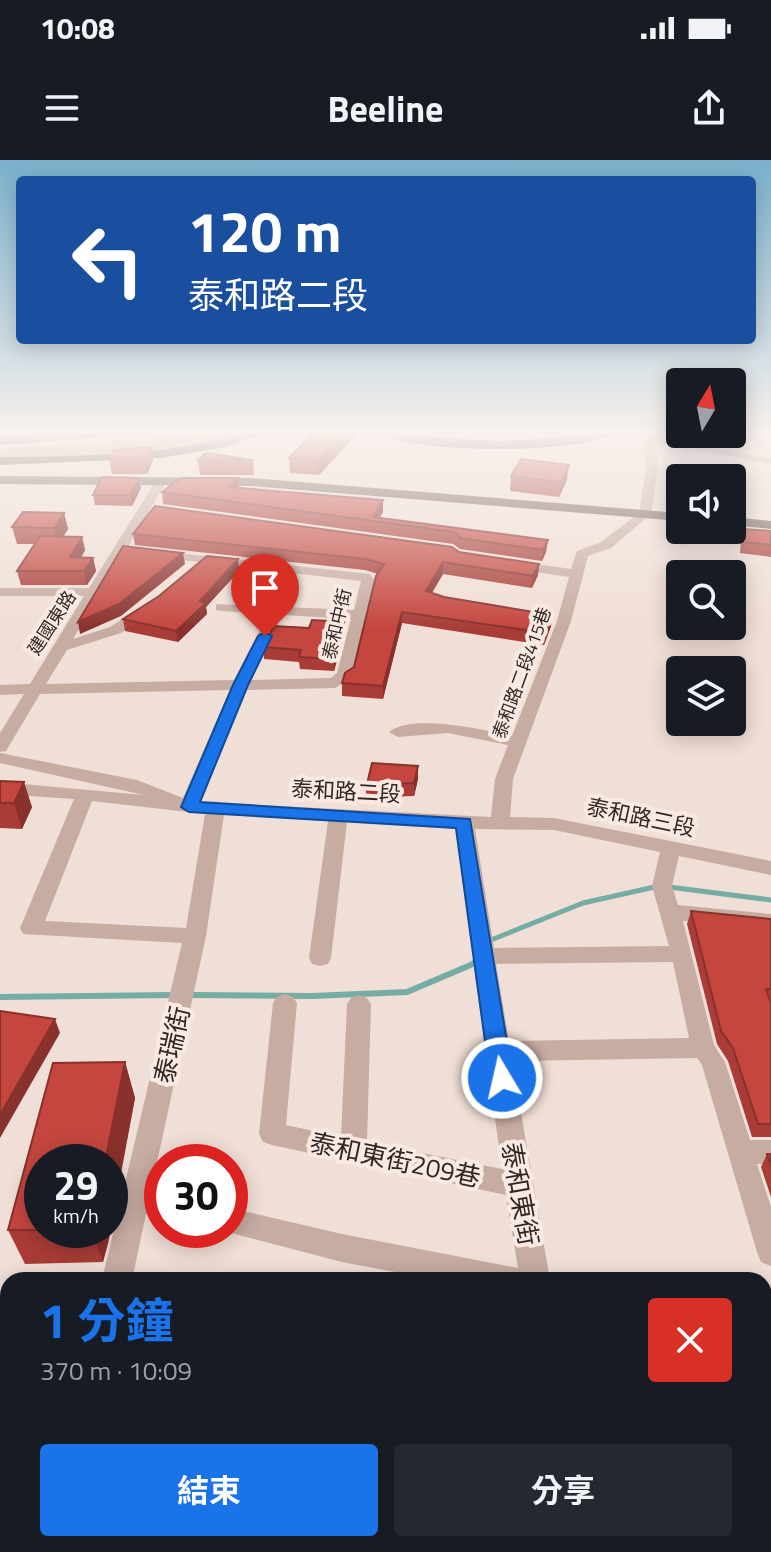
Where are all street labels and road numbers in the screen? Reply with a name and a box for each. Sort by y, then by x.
street label: 建國東路 [21,585,83,660]
street label: 泰和中街 [315,586,358,662]
street label: 泰和路二段415巷 [485,603,558,742]
street label: 泰和路二段 [290,771,402,811]
street label: 泰和路三段 [584,789,698,845]
street label: 泰瑞街 [144,1002,199,1087]
street label: 泰和東街209巷 [306,1122,484,1197]
street label: 泰和東街 [492,1139,549,1249]

